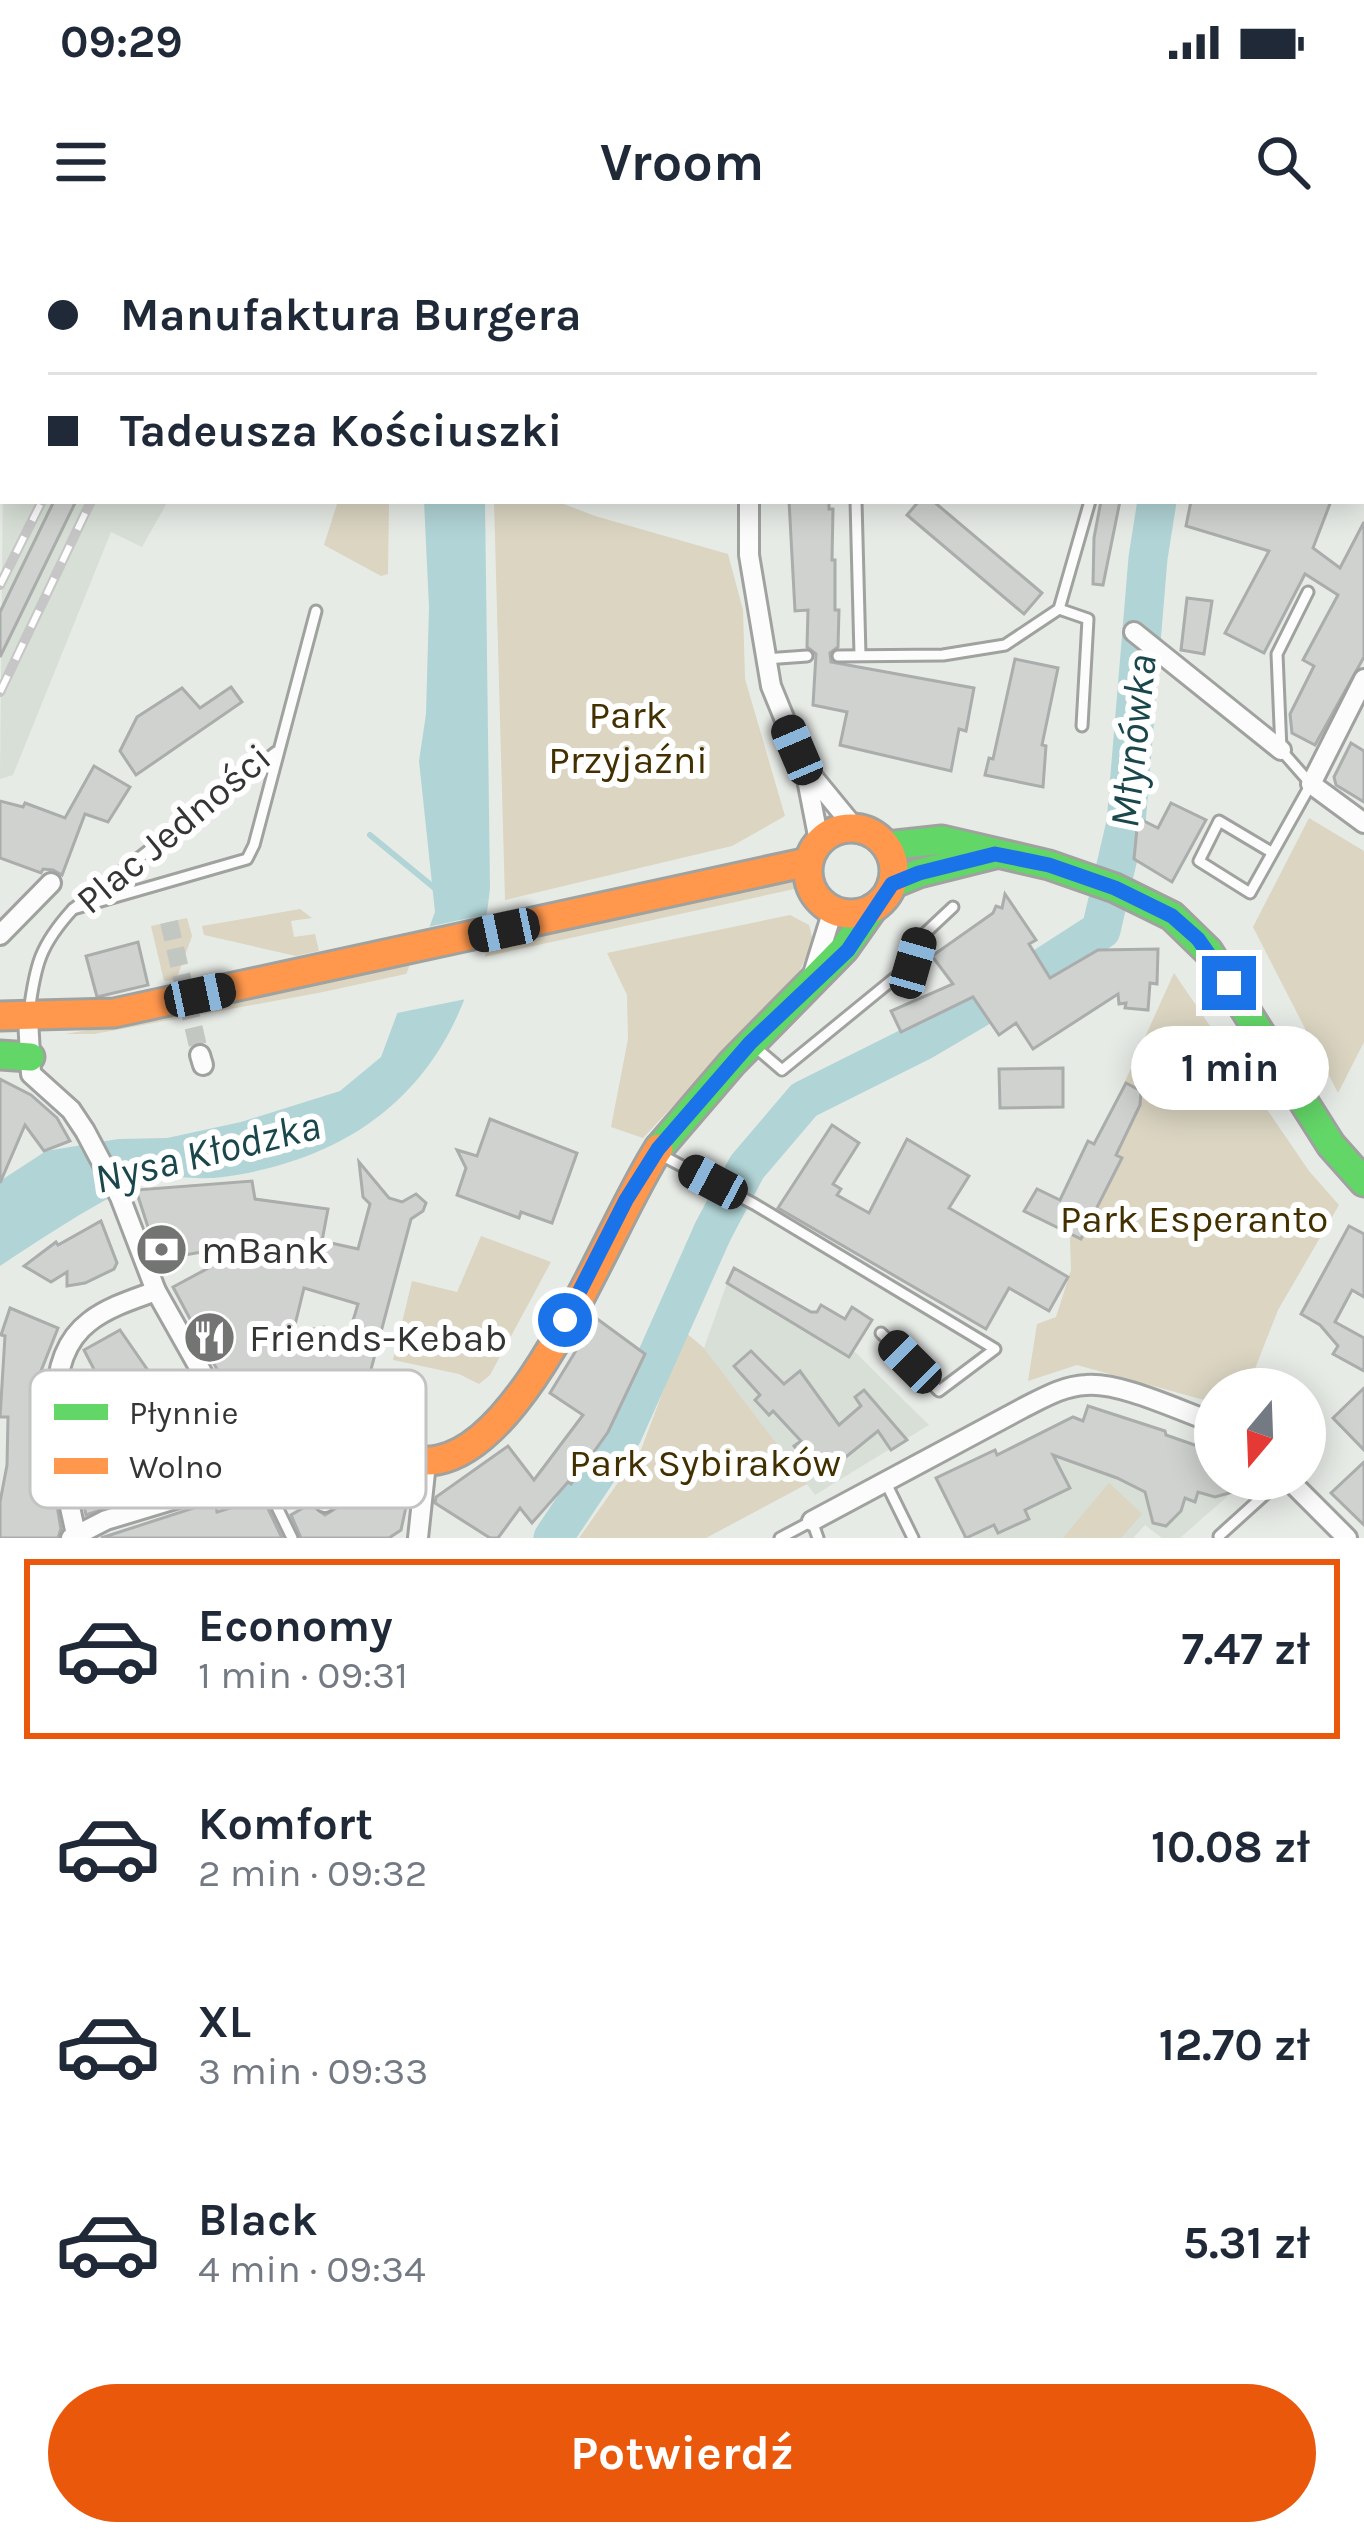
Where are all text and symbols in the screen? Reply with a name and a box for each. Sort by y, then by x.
text: 09:29 [60,16,183,68]
icon: menu [48,129,114,195]
icon: search [1250,129,1316,195]
text: Vroom [600,130,764,194]
text: Manufaktura Burgera [120,289,581,341]
text: Tadeusza Kościuszki [120,405,562,457]
water label: Młynówka [1099,652,1167,830]
park label: Park Przyjaźni [548,692,708,783]
car [766,710,828,790]
street label: Plac Jedności [67,734,280,923]
car [465,905,543,955]
car [886,923,940,1003]
route end [1202,956,1256,1010]
car [161,970,239,1020]
callout: 1 min [1130,1025,1328,1109]
text: 1 min [1181,1045,1279,1091]
water label: Nysa Kłodzka [89,1100,326,1204]
car [673,1149,753,1215]
park label: Park Esperanto [1060,1196,1328,1242]
bank icon: mBank [134,1221,190,1277]
place label: mBank [201,1227,329,1273]
route start [538,1293,592,1347]
restaurant icon: Friends-Kebab [182,1309,238,1365]
place label: Friends-Kebab [249,1315,507,1361]
car [872,1324,948,1400]
north arrow [1194,1368,1326,1500]
map controls [1194,1368,1326,1500]
legend [30,1370,426,1508]
text: Płynnie [129,1394,238,1432]
park label: Park Sybiraków [569,1440,841,1486]
text: Wolno [129,1448,223,1486]
icon: car [54,1595,162,1703]
text: Economy [198,1600,393,1652]
text: 7.47 zł [1181,1623,1310,1675]
text: 1 min · 09:31 [198,1652,408,1698]
icon: car [54,1793,162,1901]
text: Komfort [198,1798,373,1850]
text: 10.08 zł [1151,1821,1310,1873]
text: 2 min · 09:32 [198,1850,427,1896]
icon: car [54,1991,162,2099]
text: XL [198,1996,251,2048]
text: 12.70 zł [1159,2019,1310,2071]
text: 3 min · 09:33 [198,2048,428,2094]
icon: car [54,2189,162,2297]
text: Black [198,2194,318,2246]
text: 5.31 zł [1183,2217,1310,2269]
text: 4 min · 09:34 [198,2246,426,2292]
button: Potwierdź [48,2384,1316,2522]

